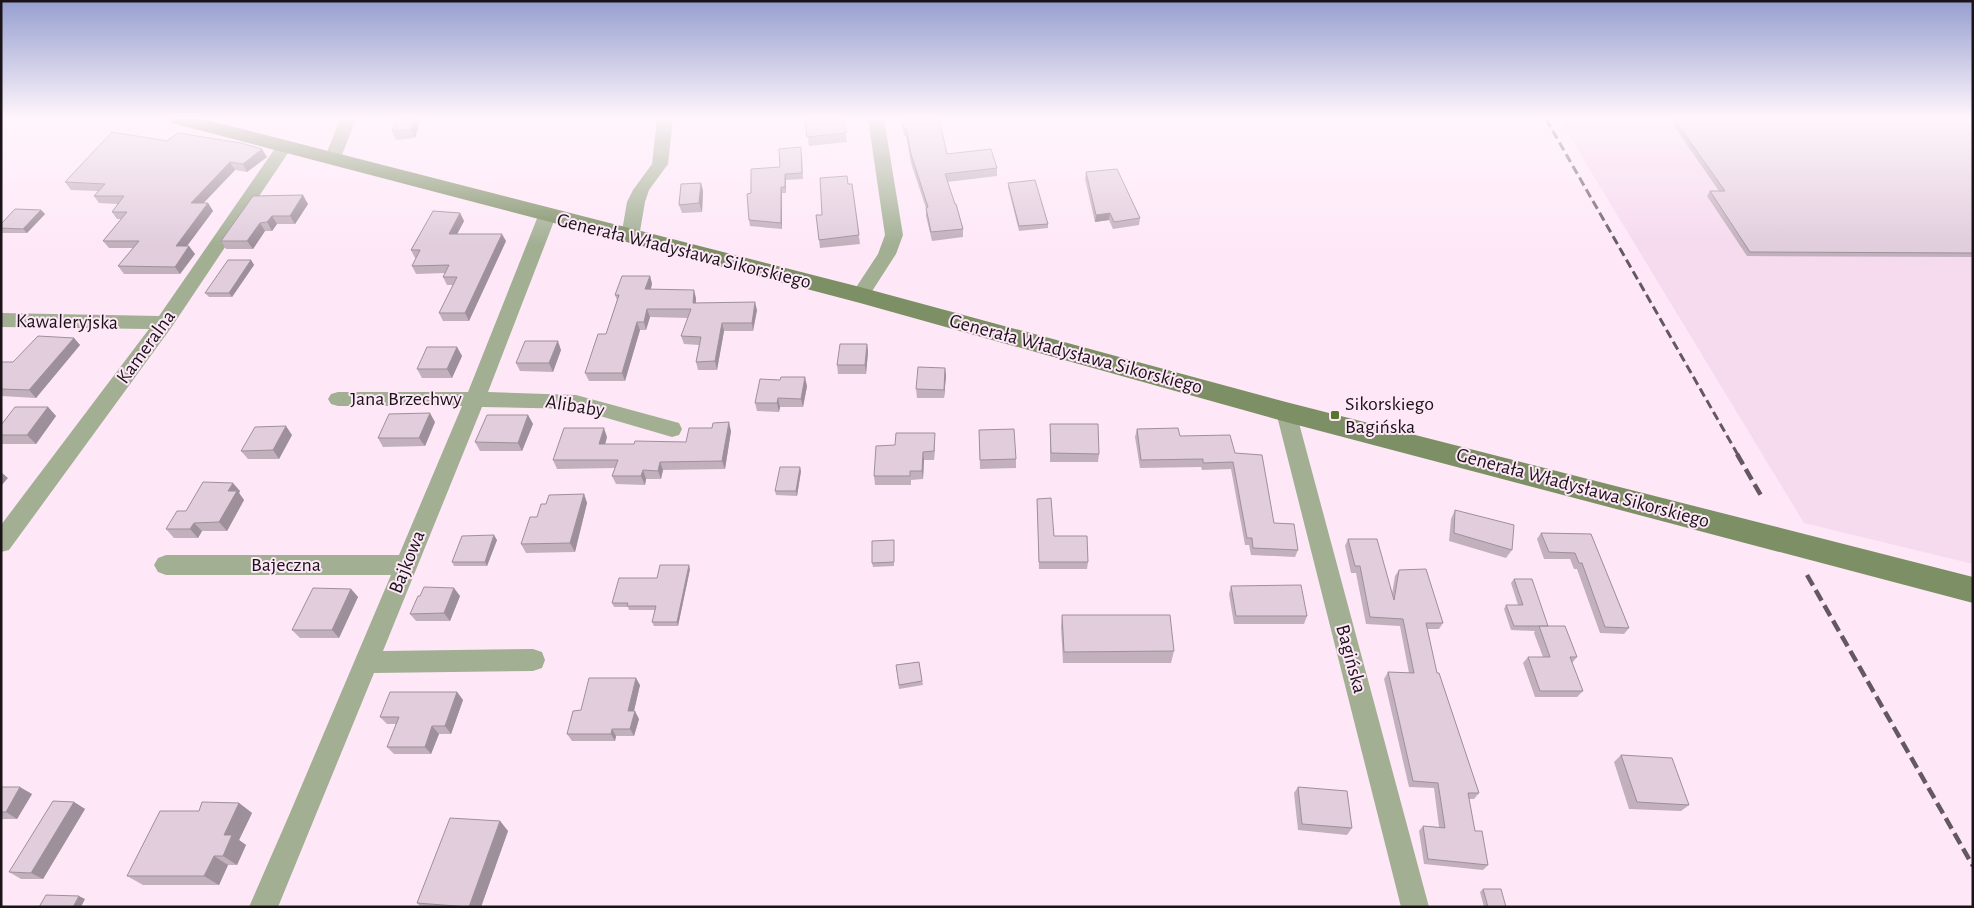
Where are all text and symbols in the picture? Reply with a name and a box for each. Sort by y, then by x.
street label: Generała Władysława Sikorskiego [555,210,813,292]
street label: Kameralna [113,307,179,387]
street label: Kawaleryjska [16,311,118,333]
street label: Generała Władysława Sikorskiego [947,311,1205,397]
street label: Jana Brzechwy [350,389,462,409]
street label: Alibaby [544,391,606,421]
place label: Sikorskiego Bagińska [1345,394,1434,437]
marker: Sikorskiego Bagińska [1329,409,1341,421]
street label: Generała Władysława Sikorskiego [1454,445,1712,531]
street label: Bajkowa [385,528,429,596]
street label: Bajeczna [251,555,321,575]
street label: Bagińska [1332,622,1370,696]

